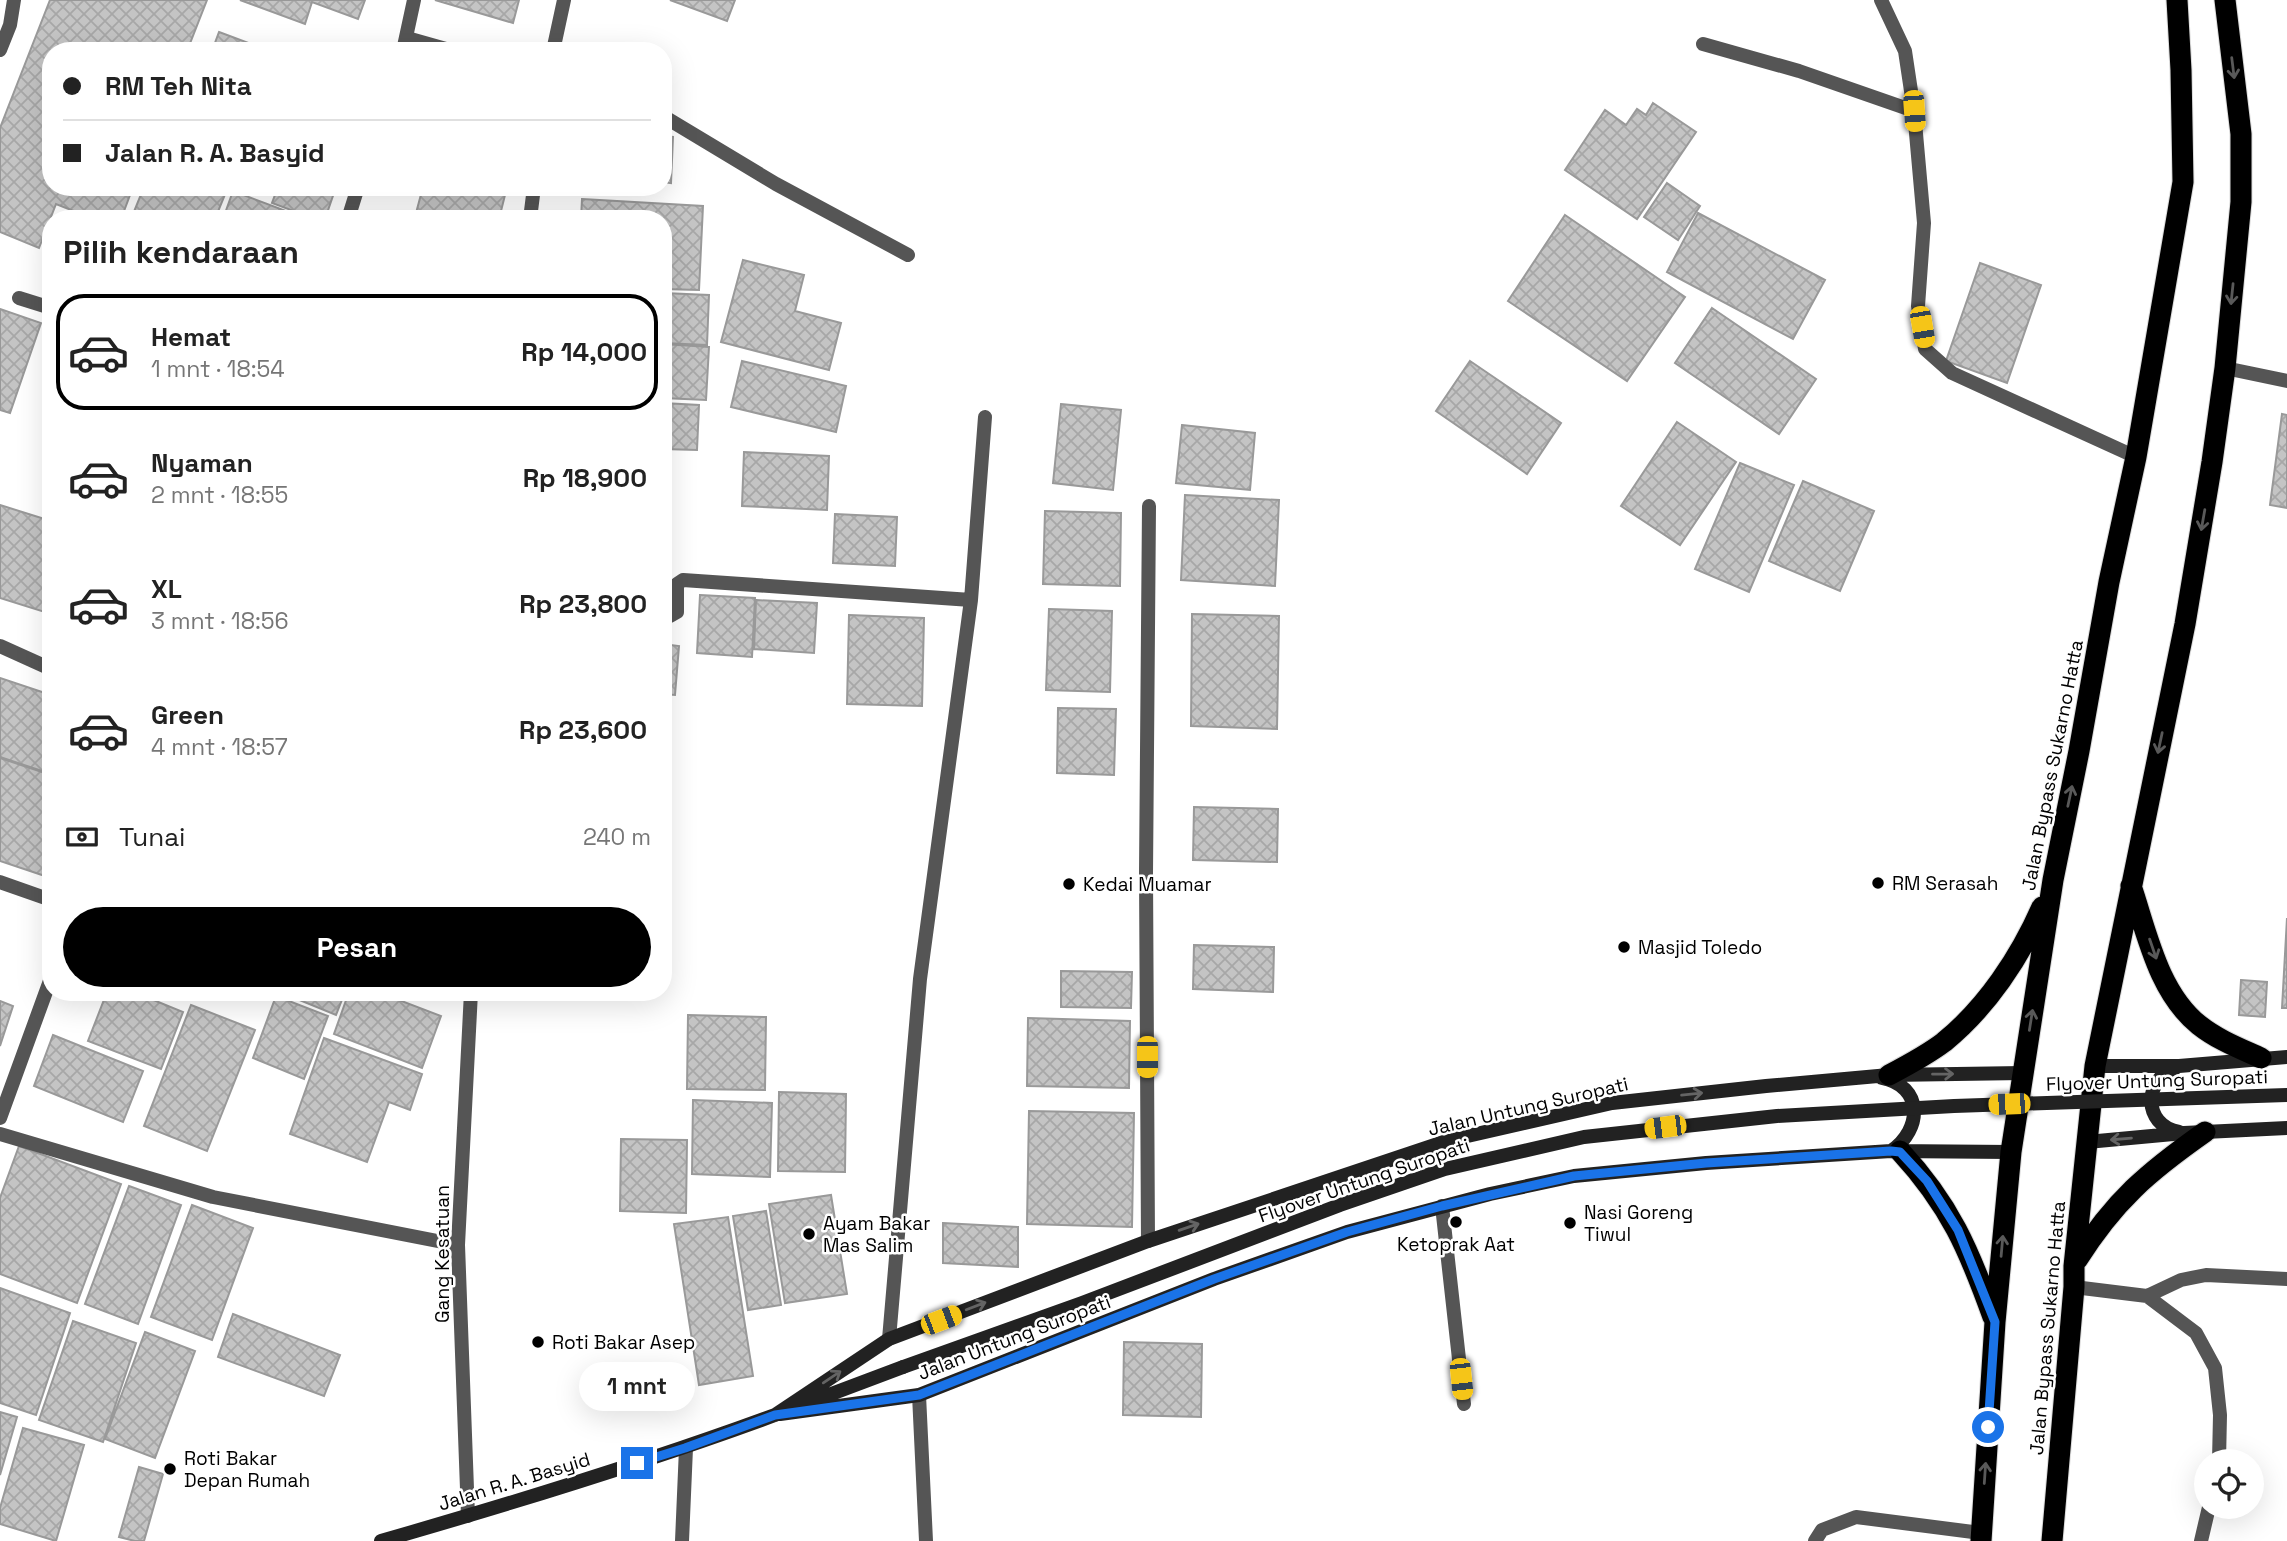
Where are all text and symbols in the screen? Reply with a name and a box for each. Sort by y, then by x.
one-way arrow [2226,56,2239,79]
text: RM Teh Nita [105,69,252,103]
car [1903,89,1926,133]
text: Jalan R. A. Basyid [105,136,325,170]
text: Pilih kendaraan [63,232,299,272]
one-way arrow [2226,283,2239,305]
car [1909,304,1936,350]
text: Hemat [151,320,231,354]
icon: car [67,321,130,384]
text: Rp 14,000 [521,335,647,369]
text: 1 mnt · 18:54 [151,354,285,384]
text: Nyaman [151,446,253,480]
icon: car [67,447,130,510]
text: Rp 18,900 [523,461,647,495]
text: 2 mnt · 18:55 [151,480,288,510]
one-way arrow [2196,508,2209,531]
text: XL [151,572,182,606]
icon: car [67,573,130,636]
text: Rp 23,800 [519,587,647,621]
text: 3 mnt · 18:56 [151,606,289,636]
street label: Jalan Bypass Sukarno Hatta [2016,638,2089,893]
text: Green [151,698,224,732]
icon: car [67,699,130,762]
text: Rp 23,600 [519,713,647,747]
one-way arrow [2153,731,2167,754]
text: 4 mnt · 18:57 [151,732,288,762]
one-way arrow [2064,785,2078,808]
icon: cash [63,818,101,856]
text: Tunai [119,820,185,854]
text: 240 m [583,822,651,852]
place label: RM Serasah [1892,871,1998,896]
place label: Kedai Muamar [1083,872,1212,897]
marker: RM Serasah [1870,875,1886,891]
marker: Kedai Muamar [1061,876,1077,892]
button: Pesan [63,907,651,987]
place label: Masjid Toledo [1638,935,1762,960]
one-way arrow [2148,937,2160,959]
marker: Masjid Toledo [1616,939,1632,955]
one-way arrow [2025,1010,2038,1032]
car [1137,1036,1158,1078]
street label: Flyover Untung Suropati [2046,1064,2268,1097]
one-way arrow [1931,1067,1954,1081]
street label: Jalan Untung Suropati [1426,1071,1631,1142]
one-way arrow [1680,1087,1702,1100]
car [1988,1093,2031,1115]
car [1643,1114,1688,1140]
street label: Flyover Untung Suropati [1255,1133,1473,1228]
one-way arrow [2110,1133,2133,1146]
street label: Gang Kesatuan [430,1185,455,1323]
place label: Nasi Goreng Tiwul [1584,1200,1693,1247]
street label: Jalan Bypass Sukarno Hatta [2024,1200,2071,1456]
place label: Ayam Bakar Mas Salim [823,1211,930,1258]
marker: Ketoprak Aat [1448,1214,1464,1230]
marker: Nasi Goreng Tiwul [1562,1215,1578,1231]
one-way arrow [1177,1220,1199,1232]
marker: Ayam Bakar Mas Salim [801,1226,817,1242]
place label: Ketoprak Aat [1397,1232,1515,1257]
one-way arrow [1996,1235,2009,1258]
street label: Jalan Untung Suropati [914,1289,1114,1386]
one-way arrow [964,1299,986,1312]
car [918,1303,965,1337]
place label: Roti Bakar Asep [552,1330,695,1355]
marker: Roti Bakar Asep [530,1334,546,1350]
car [1449,1357,1474,1401]
callout: 1 mnt [579,1362,695,1410]
one-way arrow [822,1370,841,1384]
text: 1 mnt [607,1371,667,1401]
route start [1972,1411,2004,1443]
place label: Roti Bakar Depan Rumah [184,1446,310,1493]
street label: Jalan R. A. Basyid [435,1446,593,1516]
route end [621,1447,653,1479]
map controls [2194,1449,2264,1519]
button: locate [2194,1449,2264,1519]
marker: Roti Bakar Depan Rumah [162,1461,178,1477]
one-way arrow [1979,1462,1992,1485]

